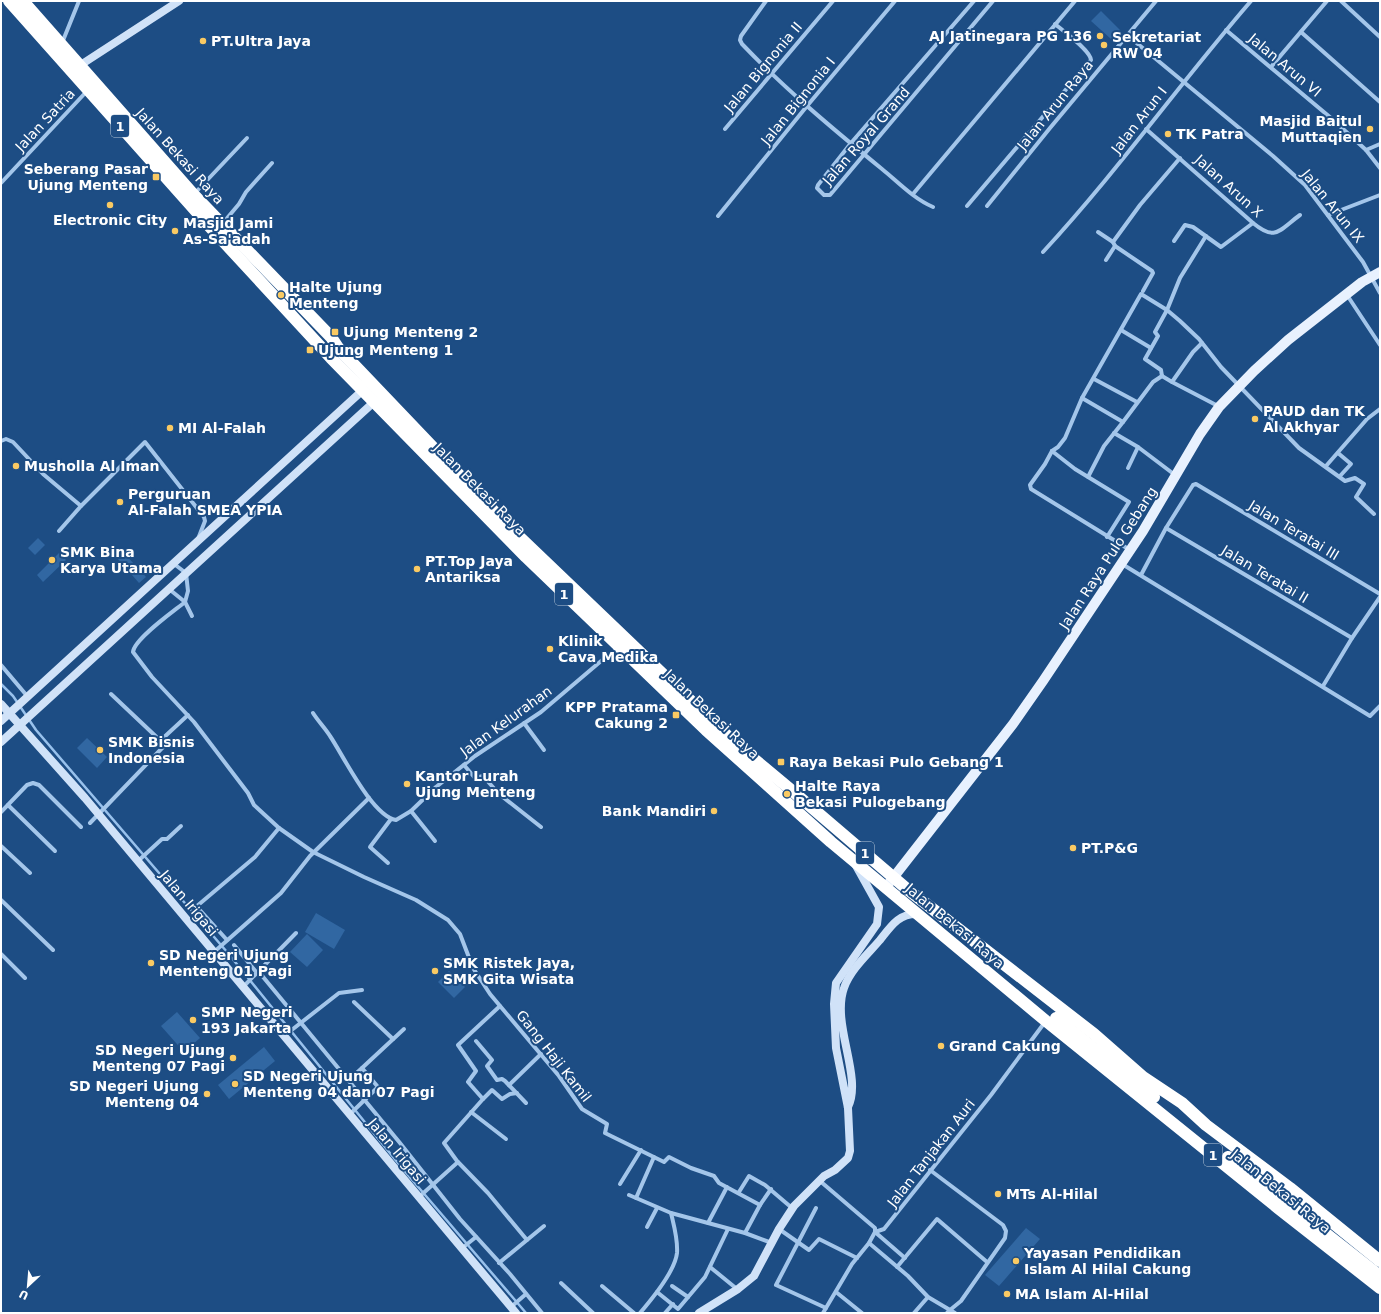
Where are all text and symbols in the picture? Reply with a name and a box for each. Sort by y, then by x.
street label: Jalan Bignonia II [720,19,806,115]
place label: AJ Jatinegara PG 136 [929,28,1092,44]
place label: Sekretariat RW 04 [1112,29,1202,61]
street label: Jalan Arun VI [1245,29,1325,100]
marker: AJ Jatinegara PG 136 [1095,31,1105,41]
place label: PT.Ultra Jaya [211,33,311,49]
marker: PT.Ultra Jaya [198,36,208,46]
marker: Sekretariat RW 04 [1099,40,1109,50]
street label: Jalan Bignonia I [757,54,839,148]
street label: Jalan Arun Raya [1013,57,1096,154]
street label: Jalan Arun I [1107,83,1170,157]
street label: Jalan Royal Grand [819,84,913,189]
street label: Jalan Satria [11,85,78,155]
street label: Jalan Bekasi Raya [132,104,227,207]
place label: Masjid Baitul Muttaqien [1259,113,1362,145]
road number: 1 [111,115,129,137]
marker: Masjid Baitul Muttaqien [1365,124,1375,134]
place label: TK Patra [1176,126,1244,142]
marker: TK Patra [1163,129,1173,139]
street label: Jalan Arun X [1191,151,1266,221]
place label: Seberang Pasar Ujung Menteng [24,161,148,193]
street label: Jalan Arun IX [1298,165,1368,246]
marker: Seberang Pasar Ujung Menteng [151,172,161,182]
marker: Electronic City [105,200,115,210]
place label: Electronic City [53,212,167,228]
place label: Masjid Jami As-Sa'adah [183,215,273,247]
marker: Masjid Jami As-Sa'adah [170,226,180,236]
place label: Halte Ujung Menteng [289,279,382,311]
marker: Halte Ujung Menteng [276,290,286,300]
place label: Ujung Menteng 2 [343,324,478,340]
marker: Ujung Menteng 2 [330,327,340,337]
place label: Ujung Menteng 1 [318,342,453,358]
marker: Ujung Menteng 1 [305,345,315,355]
place label: PAUD dan TK Al Akhyar [1263,403,1366,435]
marker: PAUD dan TK Al Akhyar [1250,414,1260,424]
place label: MI Al-Falah [178,420,266,436]
marker: MI Al-Falah [165,423,175,433]
street label: Jalan Bekasi Raya [430,439,529,538]
place label: Musholla Al Iman [24,458,159,474]
marker: Musholla Al Iman [11,461,21,471]
street label: Jalan Raya Pulo Gebang [1055,484,1160,633]
place label: Perguruan Al-Falah SMEA YPIA [128,486,283,518]
street label: Jalan Teratai III [1245,496,1342,563]
marker: Perguruan Al-Falah SMEA YPIA [115,497,125,507]
street label: Jalan Teratai II [1218,541,1311,606]
place label: SMK Bina Karya Utama [60,544,162,576]
place label: PT.Top Jaya Antariksa [425,553,513,585]
marker: SMK Bina Karya Utama [47,555,57,565]
marker: PT.Top Jaya Antariksa [412,564,422,574]
road number: 1 [555,583,573,605]
place label: Klinik Cava Medika [558,633,658,665]
marker: Klinik Cava Medika [545,644,555,654]
street label: Jalan Bekasi Raya [661,665,763,762]
street label: Jalan Kelurahan [456,682,555,760]
place label: KPP Pratama Cakung 2 [565,699,668,731]
marker: KPP Pratama Cakung 2 [671,710,681,720]
place label: SMK Bisnis Indonesia [108,734,195,766]
marker: SMK Bisnis Indonesia [95,745,105,755]
place label: Raya Bekasi Pulo Gebang 1 [789,754,1004,770]
marker: Raya Bekasi Pulo Gebang 1 [776,757,786,767]
place label: Kantor Lurah Ujung Menteng [415,768,536,800]
place label: Halte Raya Bekasi Pulogebang [795,778,946,810]
marker: Kantor Lurah Ujung Menteng [402,779,412,789]
marker: Halte Raya Bekasi Pulogebang [782,789,792,799]
place label: Bank Mandiri [602,803,706,819]
marker: Bank Mandiri [709,806,719,816]
place label: PT.P&G [1081,840,1138,856]
road number: 1 [856,842,874,864]
marker: PT.P&G [1068,843,1078,853]
street label: Jalan Irigasi [156,866,221,939]
street label: Jalan Bekasi Raya [902,879,1008,972]
place label: SD Negeri Ujung Menteng 01 Pagi [159,947,292,979]
place label: SMK Ristek Jaya, SMK Gita Wisata [443,955,575,987]
marker: SD Negeri Ujung Menteng 01 Pagi [146,958,156,968]
marker: SMK Ristek Jaya, SMK Gita Wisata [430,966,440,976]
place label: SMP Negeri 193 Jakarta [201,1004,293,1036]
street label: Gang Haji Kamil [513,1007,595,1105]
marker: SMP Negeri 193 Jakarta [188,1015,198,1025]
place label: Grand Cakung [949,1038,1061,1054]
marker: Grand Cakung [936,1041,946,1051]
place label: SD Negeri Ujung Menteng 07 Pagi [92,1042,225,1074]
marker: SD Negeri Ujung Menteng 07 Pagi [228,1053,238,1063]
place label: SD Negeri Ujung Menteng 04 dan 07 Pagi [243,1068,435,1100]
place label: SD Negeri Ujung Menteng 04 [69,1078,199,1110]
marker: SD Negeri Ujung Menteng 04 dan 07 Pagi [230,1079,240,1089]
marker: SD Negeri Ujung Menteng 04 [202,1089,212,1099]
street label: Jalan Tanjakan Auri [883,1096,978,1211]
street label: Jalan Irigasi [364,1114,429,1187]
road number: 1 [1204,1144,1222,1166]
street label: Jalan Bekasi Raya [1227,1145,1334,1236]
place label: MTs Al-Hilal [1006,1186,1098,1202]
marker: MTs Al-Hilal [993,1189,1003,1199]
place label: Yayasan Pendidikan Islam Al Hilal Cakung [1023,1245,1191,1277]
marker: Yayasan Pendidikan Islam Al Hilal Cakung [1011,1256,1021,1266]
north arrow [8,1266,48,1306]
place label: MA Islam Al-Hilal [1015,1286,1149,1302]
text: U [17,1287,31,1302]
marker: MA Islam Al-Hilal [1002,1289,1012,1299]

